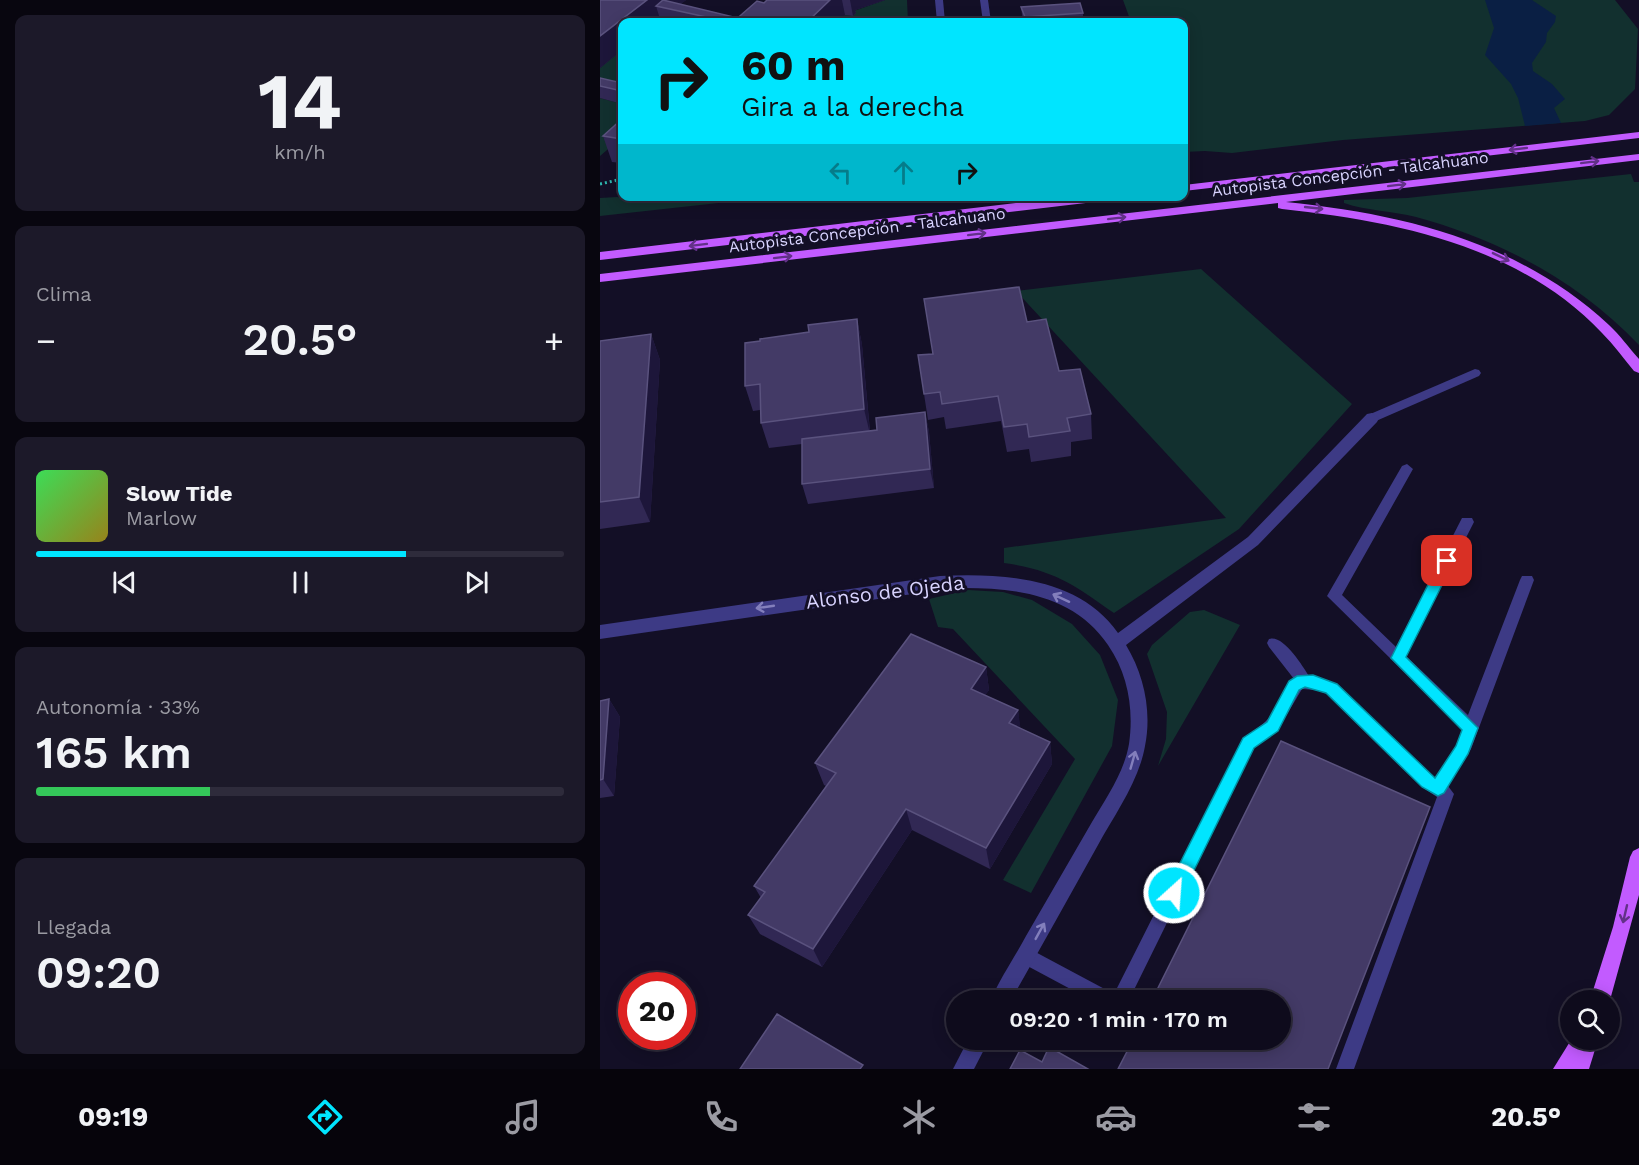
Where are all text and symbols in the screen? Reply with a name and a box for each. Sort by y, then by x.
text: 60 m [741,41,845,90]
icon: right [642,42,720,120]
text: 14 [258,55,342,147]
text: Gira a la derecha [741,91,964,123]
text: km/h [274,140,326,164]
one-way arrow [1509,144,1529,155]
street label: Autopista Concepción - Talcahuano [1211,148,1489,200]
icon: left [824,156,857,189]
icon: ahead [887,156,920,189]
icon: right [950,156,983,189]
one-way arrow [1580,157,1600,168]
one-way arrow [1386,179,1406,190]
one-way arrow [1303,203,1323,214]
street label: Autopista Concepción - Talcahuano [728,204,1006,256]
one-way arrow [1107,212,1127,223]
one-way arrow [966,228,986,239]
one-way arrow [689,239,709,250]
one-way arrow [773,251,793,262]
one-way arrow [1492,252,1510,264]
text: Clima [36,282,92,306]
text: 20.5° [242,313,358,366]
text: − [36,321,56,360]
text: + [544,321,564,360]
text: Slow Tide [126,481,233,506]
text: Marlow [126,506,197,530]
pin [1421,535,1472,586]
icon: arrive [1430,544,1463,577]
icon: previous [108,566,141,599]
icon: pause [284,566,317,599]
icon: next [460,566,493,599]
street label: Alonso de Ojeda [804,570,966,614]
one-way arrow [1053,591,1071,603]
one-way arrow [756,602,776,613]
text: Autonomía · 33% [36,695,200,719]
text: 165 km [36,726,192,779]
one-way arrow [1128,751,1139,770]
position arrow [1142,861,1206,925]
one-way arrow [1619,905,1631,924]
text: Llegada [36,915,111,939]
one-way arrow [1035,923,1047,940]
text: 09:20 [36,946,161,999]
speed limit sign: 20 [618,972,696,1050]
map controls [1560,990,1620,1050]
button: search [1560,990,1620,1050]
text: 09:20 · 1 min · 170 m [1009,1007,1228,1032]
icon: directions [304,1096,346,1138]
icon: music [502,1096,544,1138]
icon: phone [700,1096,742,1138]
icon: climate [898,1096,940,1138]
icon: car [1095,1096,1137,1138]
icon: filters [1293,1096,1335,1138]
text: 09:19 [78,1101,148,1133]
text: 20.5° [1491,1101,1561,1133]

